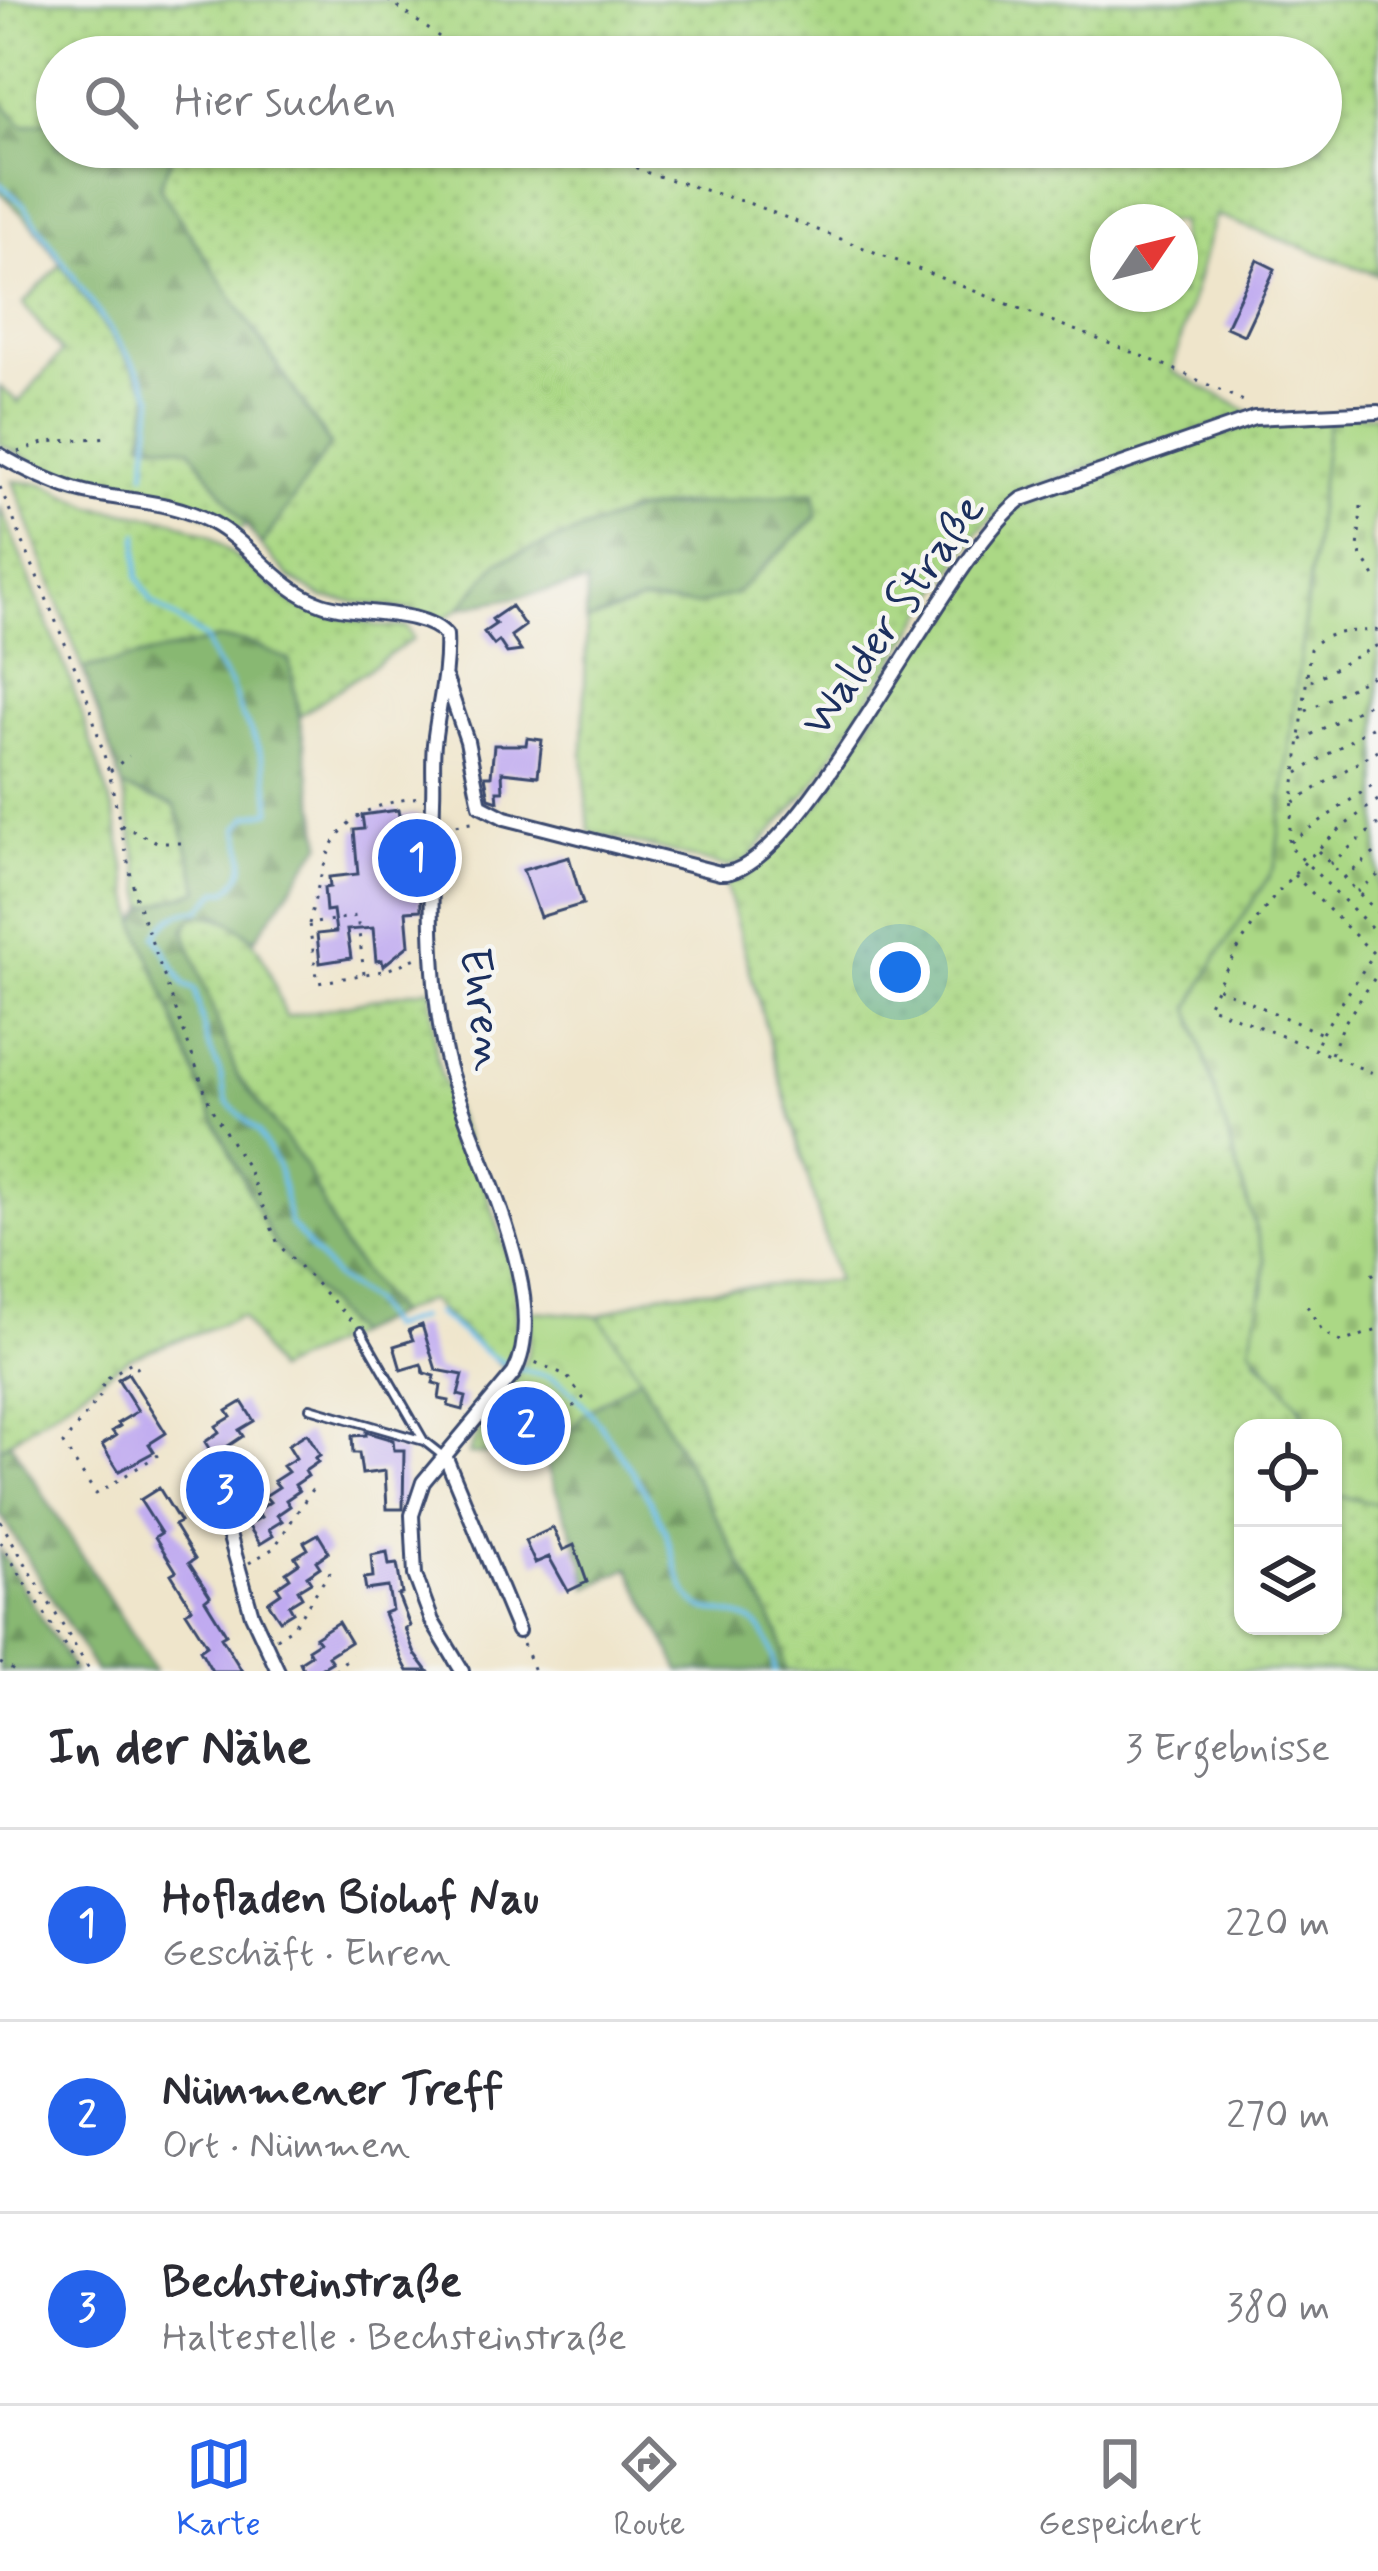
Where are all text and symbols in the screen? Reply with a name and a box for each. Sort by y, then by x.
search box [36,36,1342,168]
icon: search [78,69,144,135]
text: Hier suchen [174,73,396,132]
north arrow [1090,204,1198,312]
street label: Walder Straße [789,483,999,749]
pin: 1 [378,813,456,903]
your location [870,942,930,1002]
street label: Ehren [443,944,519,1074]
pin: 2 [487,1381,565,1471]
map controls [1234,1419,1342,1635]
button: locate [1234,1419,1342,1527]
pin: 3 [186,1445,264,1535]
button: layers [1234,1527,1342,1635]
text: In der Nähe [48,1716,311,1782]
text: 3 Ergebnisse [1125,1724,1330,1775]
text: Hofladen Biohof Nau [162,1870,539,1929]
text: 1 [78,1899,96,1950]
text: 220 m [1225,1899,1330,1950]
text: Geschäft · Ehren [162,1929,450,1980]
text: Nümmener Treff [162,2062,503,2121]
text: 2 [77,2091,97,2142]
text: 270 m [1226,2091,1330,2142]
text: Ort · Nümmen [162,2121,410,2172]
text: Bechsteinstraße [162,2254,462,2313]
text: 3 [78,2283,96,2334]
text: 380 m [1226,2283,1330,2334]
text: Haltestelle · Bechsteinstraße [162,2313,627,2364]
tab: Karte [176,2431,261,2547]
tab: Route [614,2431,685,2547]
tab: Gespeichert [1038,2431,1202,2547]

